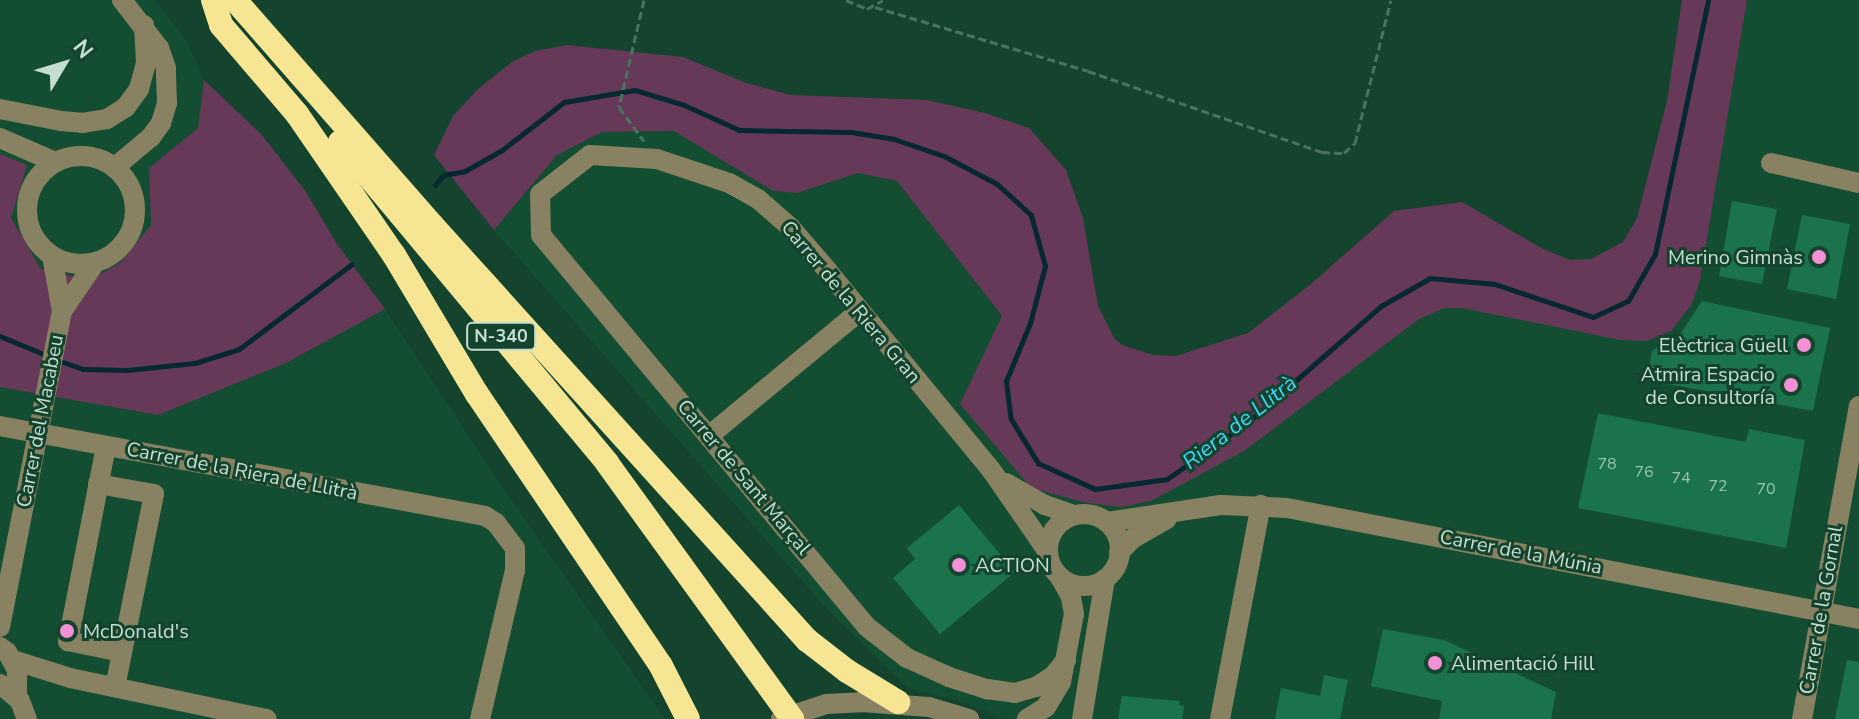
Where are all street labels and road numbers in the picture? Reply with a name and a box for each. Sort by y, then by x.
street label: Carrer de la Riera Gran [776,216,926,388]
road number: N-340 [465,322,537,350]
street label: Carrer del Macabeu [12,333,68,509]
street label: Carrer de Sant Marçal [672,395,816,559]
street label: Carrer de la Riera de Llitrà [124,437,360,505]
street label: Carrer de la Múnia [1438,524,1604,580]
street label: Carrer de la Gornal [1794,524,1848,696]

